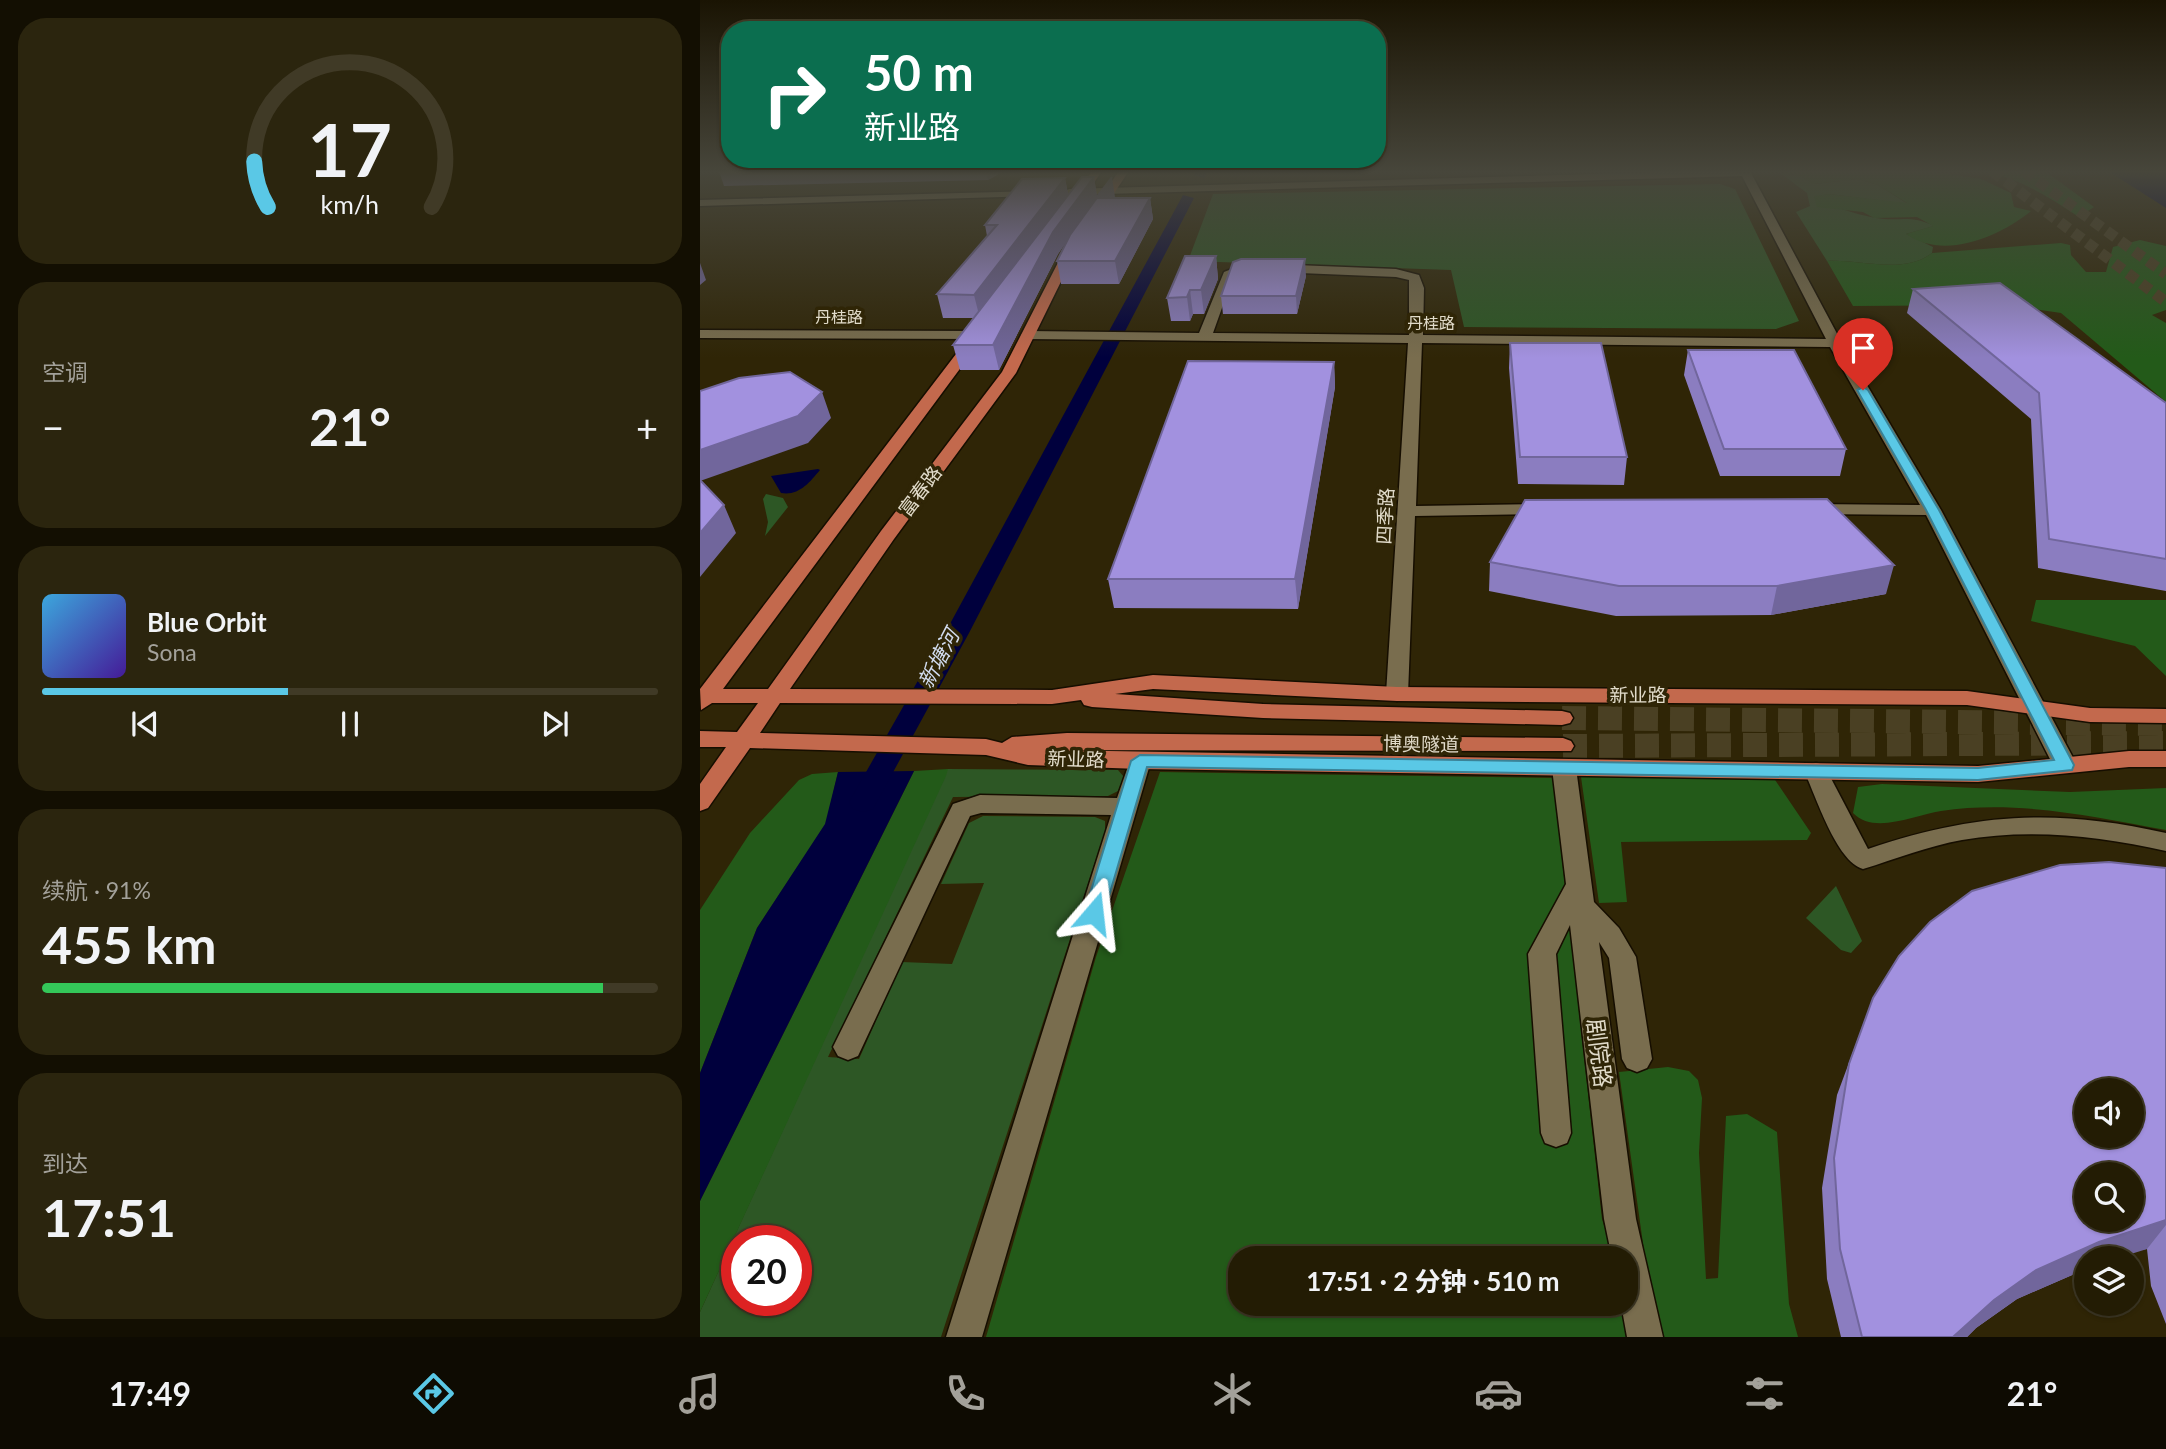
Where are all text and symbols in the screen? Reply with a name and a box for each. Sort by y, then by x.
text: 50 m [864,43,974,101]
icon: right [749,49,840,140]
text: 17 [308,105,392,193]
text: 新业路 [864,107,960,146]
text: km/h [321,189,379,219]
street label: 丹桂路 [815,307,863,326]
street label: 丹桂路 [1407,313,1455,332]
pin [1833,318,1893,390]
icon: arrive [1844,329,1882,367]
text: 空调 [42,358,88,386]
text: 21° [309,395,391,457]
text: − [42,404,64,450]
text: + [636,404,658,450]
street label: 富春路 [893,461,946,520]
street label: 四季路 [1372,487,1397,545]
text: Blue Orbit [147,606,267,638]
water label: 新塘河 [912,621,965,692]
text: Sona [147,638,197,666]
street label: 新业路 [1609,683,1667,706]
icon: previous [126,705,164,743]
icon: pause [331,705,369,743]
icon: next [536,705,574,743]
street label: 博奥隧道 [1383,731,1459,756]
street label: 新业路 [1047,746,1105,771]
text: 续航 · 91% [42,876,151,904]
position arrow [1057,876,1131,950]
text: 455 km [42,913,216,975]
street label: 剧院路 [1582,1017,1618,1089]
map controls [2074,1078,2144,1316]
button: sound [2074,1078,2144,1148]
text: 到达 [42,1149,88,1177]
button: search [2074,1162,2144,1232]
text: 17:51 [42,1186,176,1248]
speed limit sign: 20 [721,1225,812,1316]
button: layers [2074,1246,2144,1316]
text: 17:51 · 2 分钟 · 510 m [1306,1265,1560,1297]
icon: directions [409,1369,458,1418]
icon: music [675,1369,724,1418]
icon: phone [941,1369,990,1418]
icon: climate [1208,1369,1257,1418]
icon: car [1474,1369,1523,1418]
icon: filters [1740,1369,1789,1418]
text: 17:49 [109,1374,191,1413]
text: 21° [2007,1374,2057,1413]

